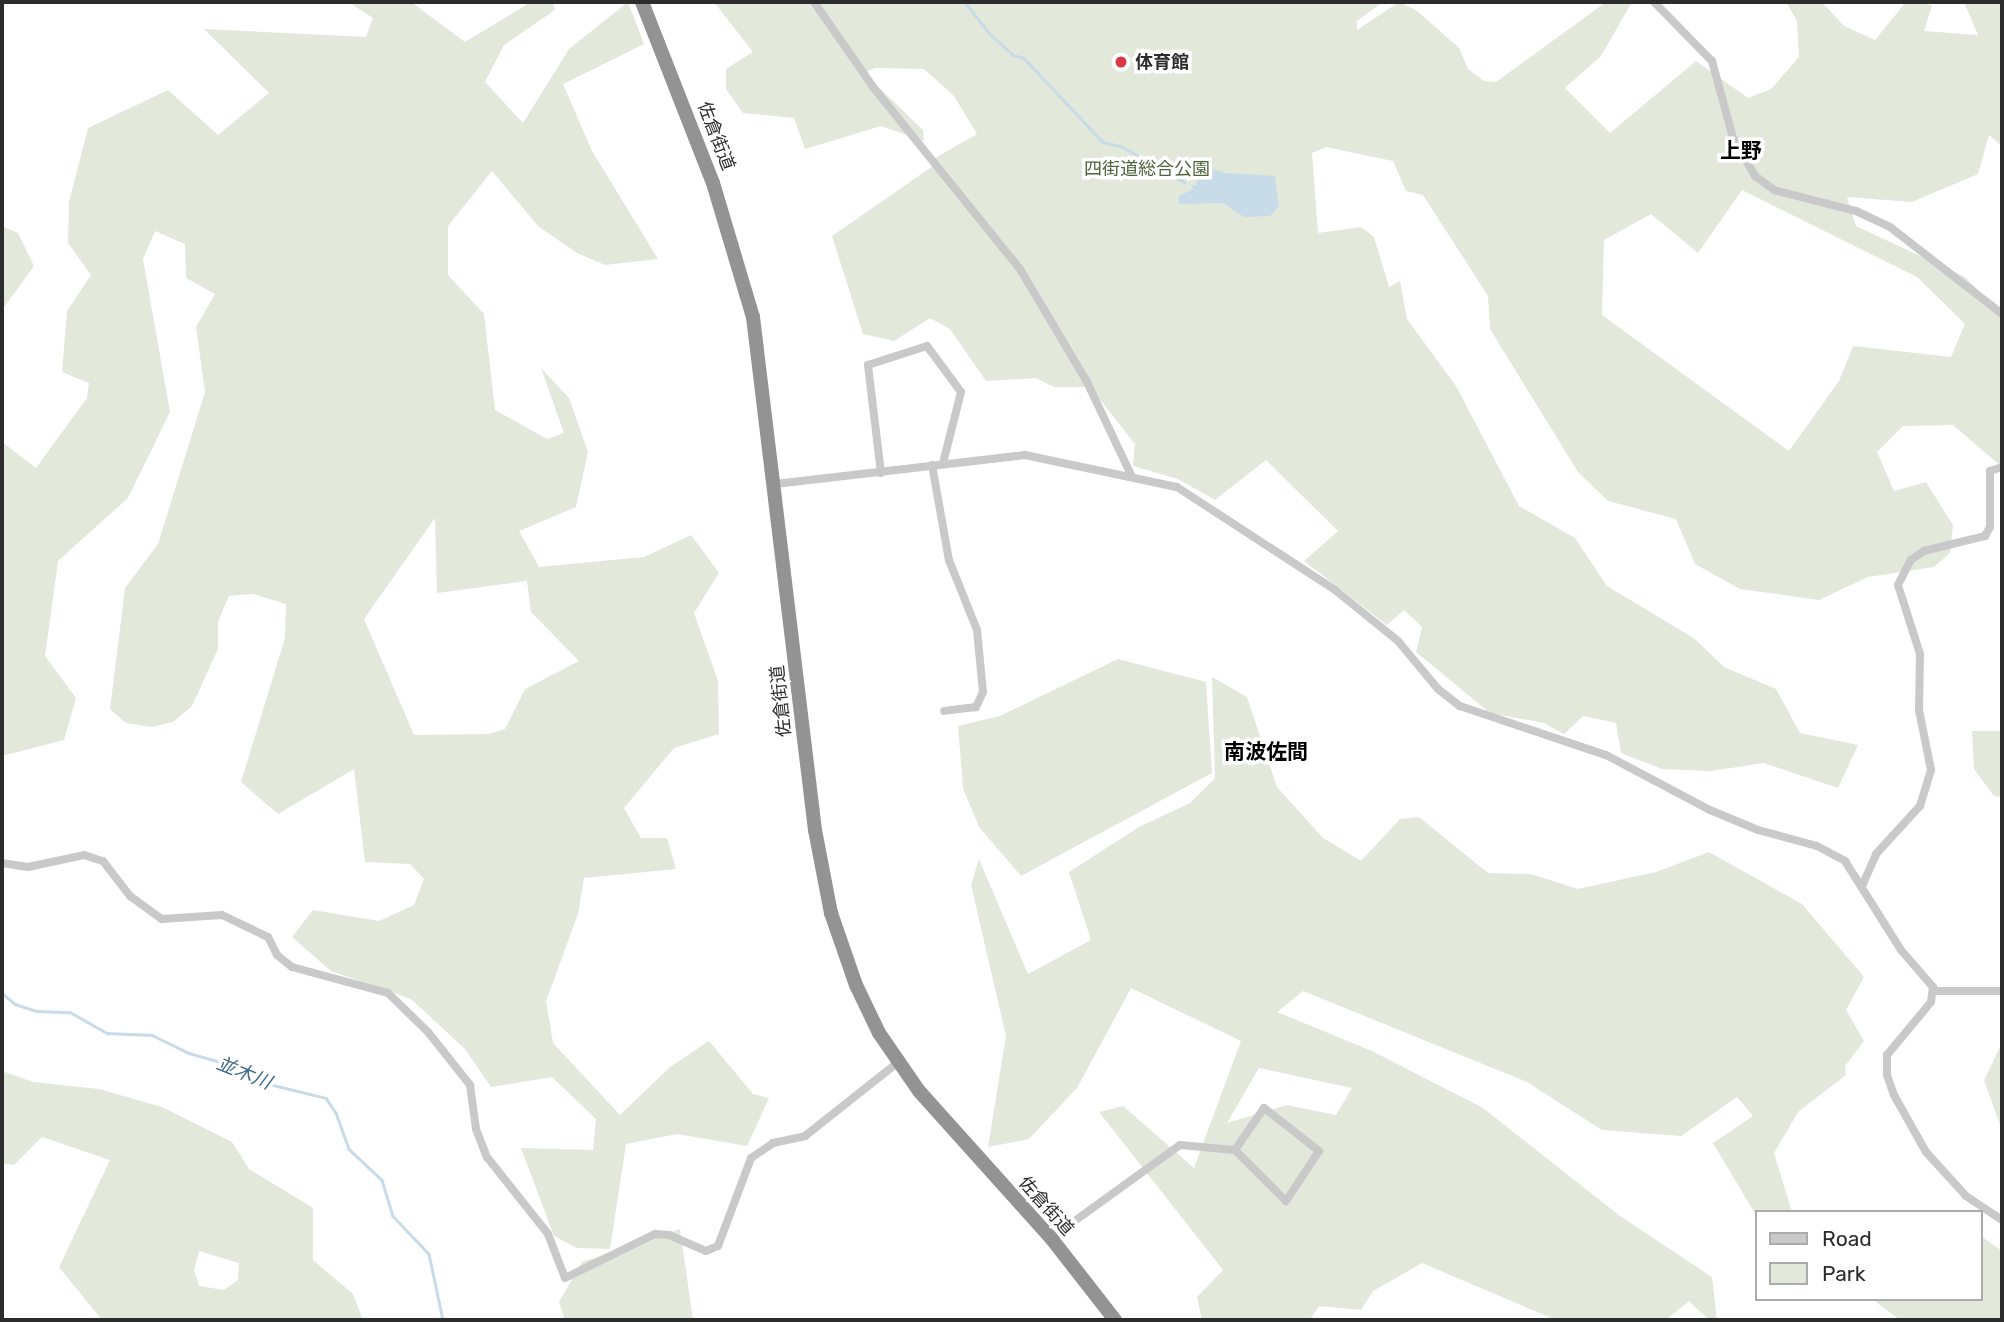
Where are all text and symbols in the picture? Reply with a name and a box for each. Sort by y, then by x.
place label: 体育館 [1135,51,1189,73]
marker: 体育館 [1113,54,1129,70]
street label: 佐倉街道 [693,99,739,173]
district label: 上野 [1720,138,1762,164]
park label: 四街道総合公園 [1084,158,1210,180]
street label: 佐倉街道 [766,664,796,738]
district label: 南波佐間 [1224,739,1308,765]
water label: 並木川 [213,1052,275,1094]
street label: 佐倉街道 [1014,1172,1078,1240]
legend [1756,1210,1983,1301]
text: Road [1822,1226,1872,1251]
text: Park [1822,1261,1866,1286]

